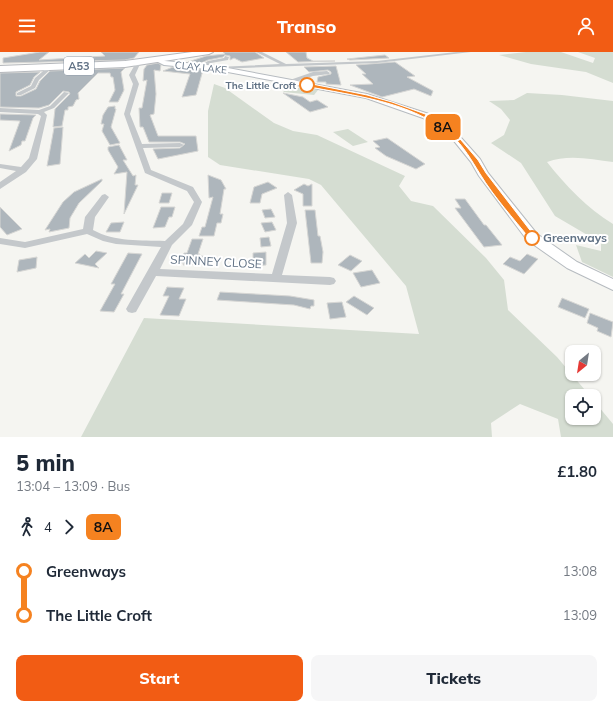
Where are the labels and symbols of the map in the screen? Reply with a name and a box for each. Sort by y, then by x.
road number: A53 [64,57,94,75]
street label: CLAY LAKE [174,58,228,77]
marker: The Little Croft [299,77,315,93]
place label: The Little Croft [225,79,296,92]
line badge: 8A [425,114,461,140]
marker: Greenways [524,230,540,246]
place label: Greenways [543,230,607,245]
street label: SPINNEY CLOSE [170,252,262,271]
north arrow [565,345,601,381]

